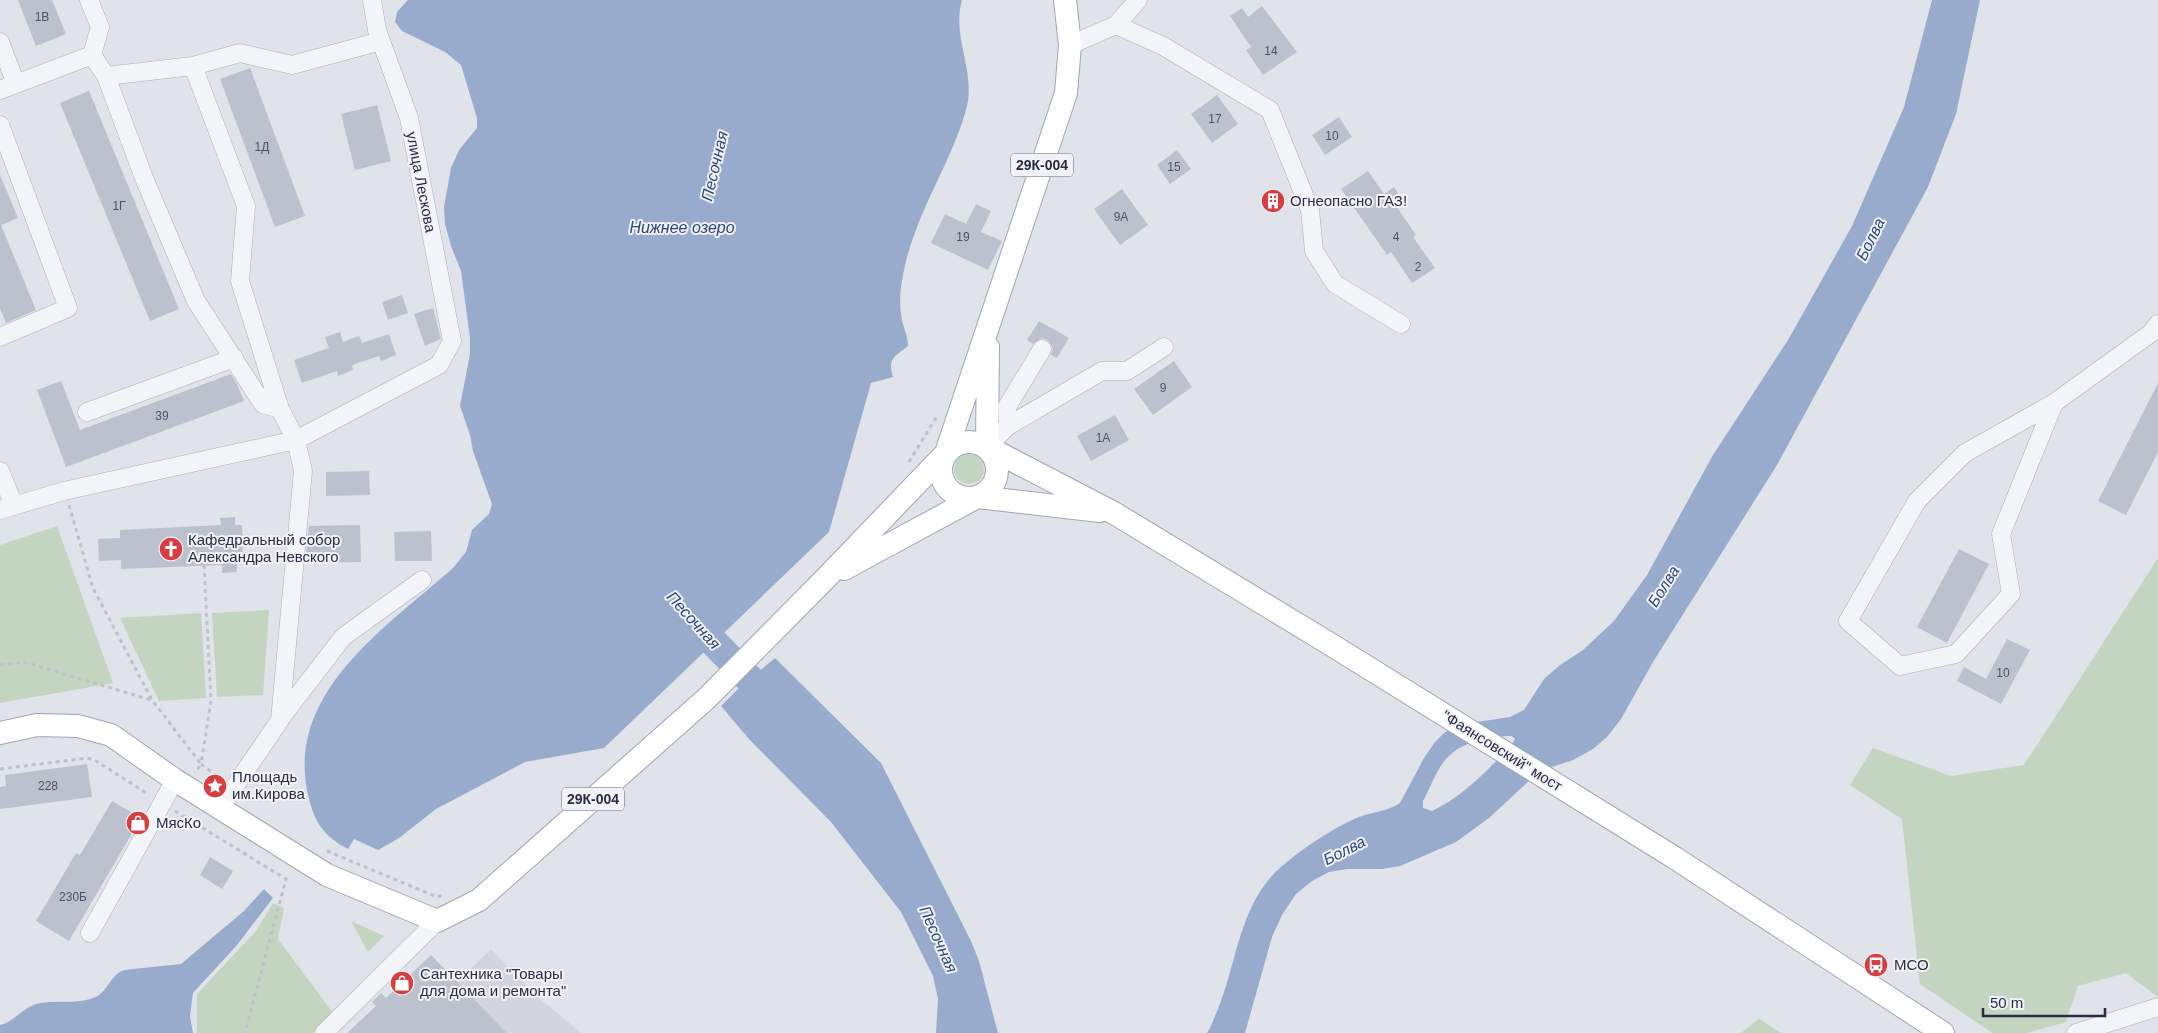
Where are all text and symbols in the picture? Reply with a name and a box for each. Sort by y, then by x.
house number: 1В [35,10,49,24]
house number: 14 [1264,44,1278,58]
house number: 17 [1208,112,1222,126]
water label: Песочная [698,129,731,203]
house number: 10 [1325,129,1339,143]
street label: улица Лескова [403,130,440,234]
house number: 1Д [255,140,269,154]
road number: 29К-004 [1011,154,1073,176]
house number: 15 [1167,160,1181,174]
building icon: Огнеопасно ГАЗ! [1260,188,1286,214]
place label: Огнеопасно ГАЗ! [1290,192,1407,209]
house number: 1Г [112,199,126,213]
house number: 9А [1114,210,1128,224]
water label: Болва [1853,215,1888,263]
water label: Нижнее озеро [629,219,735,236]
house number: 19 [956,230,970,244]
house number: 4 [1393,230,1400,244]
house number: 2 [1415,260,1422,274]
house number: 9 [1160,381,1167,395]
house number: 39 [155,409,169,423]
house number: 1А [1096,431,1110,445]
place label: Кафедральный собор Александра Невского [188,531,340,565]
church icon: Кафедральный собор Александра Невского [158,536,184,562]
water label: Болва [1644,563,1683,610]
water label: Песочная [664,588,724,653]
house number: 10 [1996,666,2010,680]
street label: "Фаянсовский" мост [1439,707,1566,795]
place label: Площадь им.Кирова [232,768,305,802]
place icon: Площадь им.Кирова [202,773,228,799]
house number: 228 [38,779,58,793]
road number: 29К-004 [562,788,624,811]
shop icon: МясКо [125,810,151,836]
place label: МясКо [156,814,201,831]
water label: Болва [1320,833,1368,868]
house number: 230Б [59,890,87,904]
water label: Песочная [916,903,961,976]
bus stop icon: МСО [1863,952,1889,978]
place label: МСО [1894,956,1929,973]
place label: Сантехника "Товары для дома и ремонта" [420,965,566,999]
shop icon: Сантехника "Товары для дома и ремонта" [389,970,415,996]
scale bar [1983,986,2106,1018]
text: 50 m [1990,994,2023,1011]

